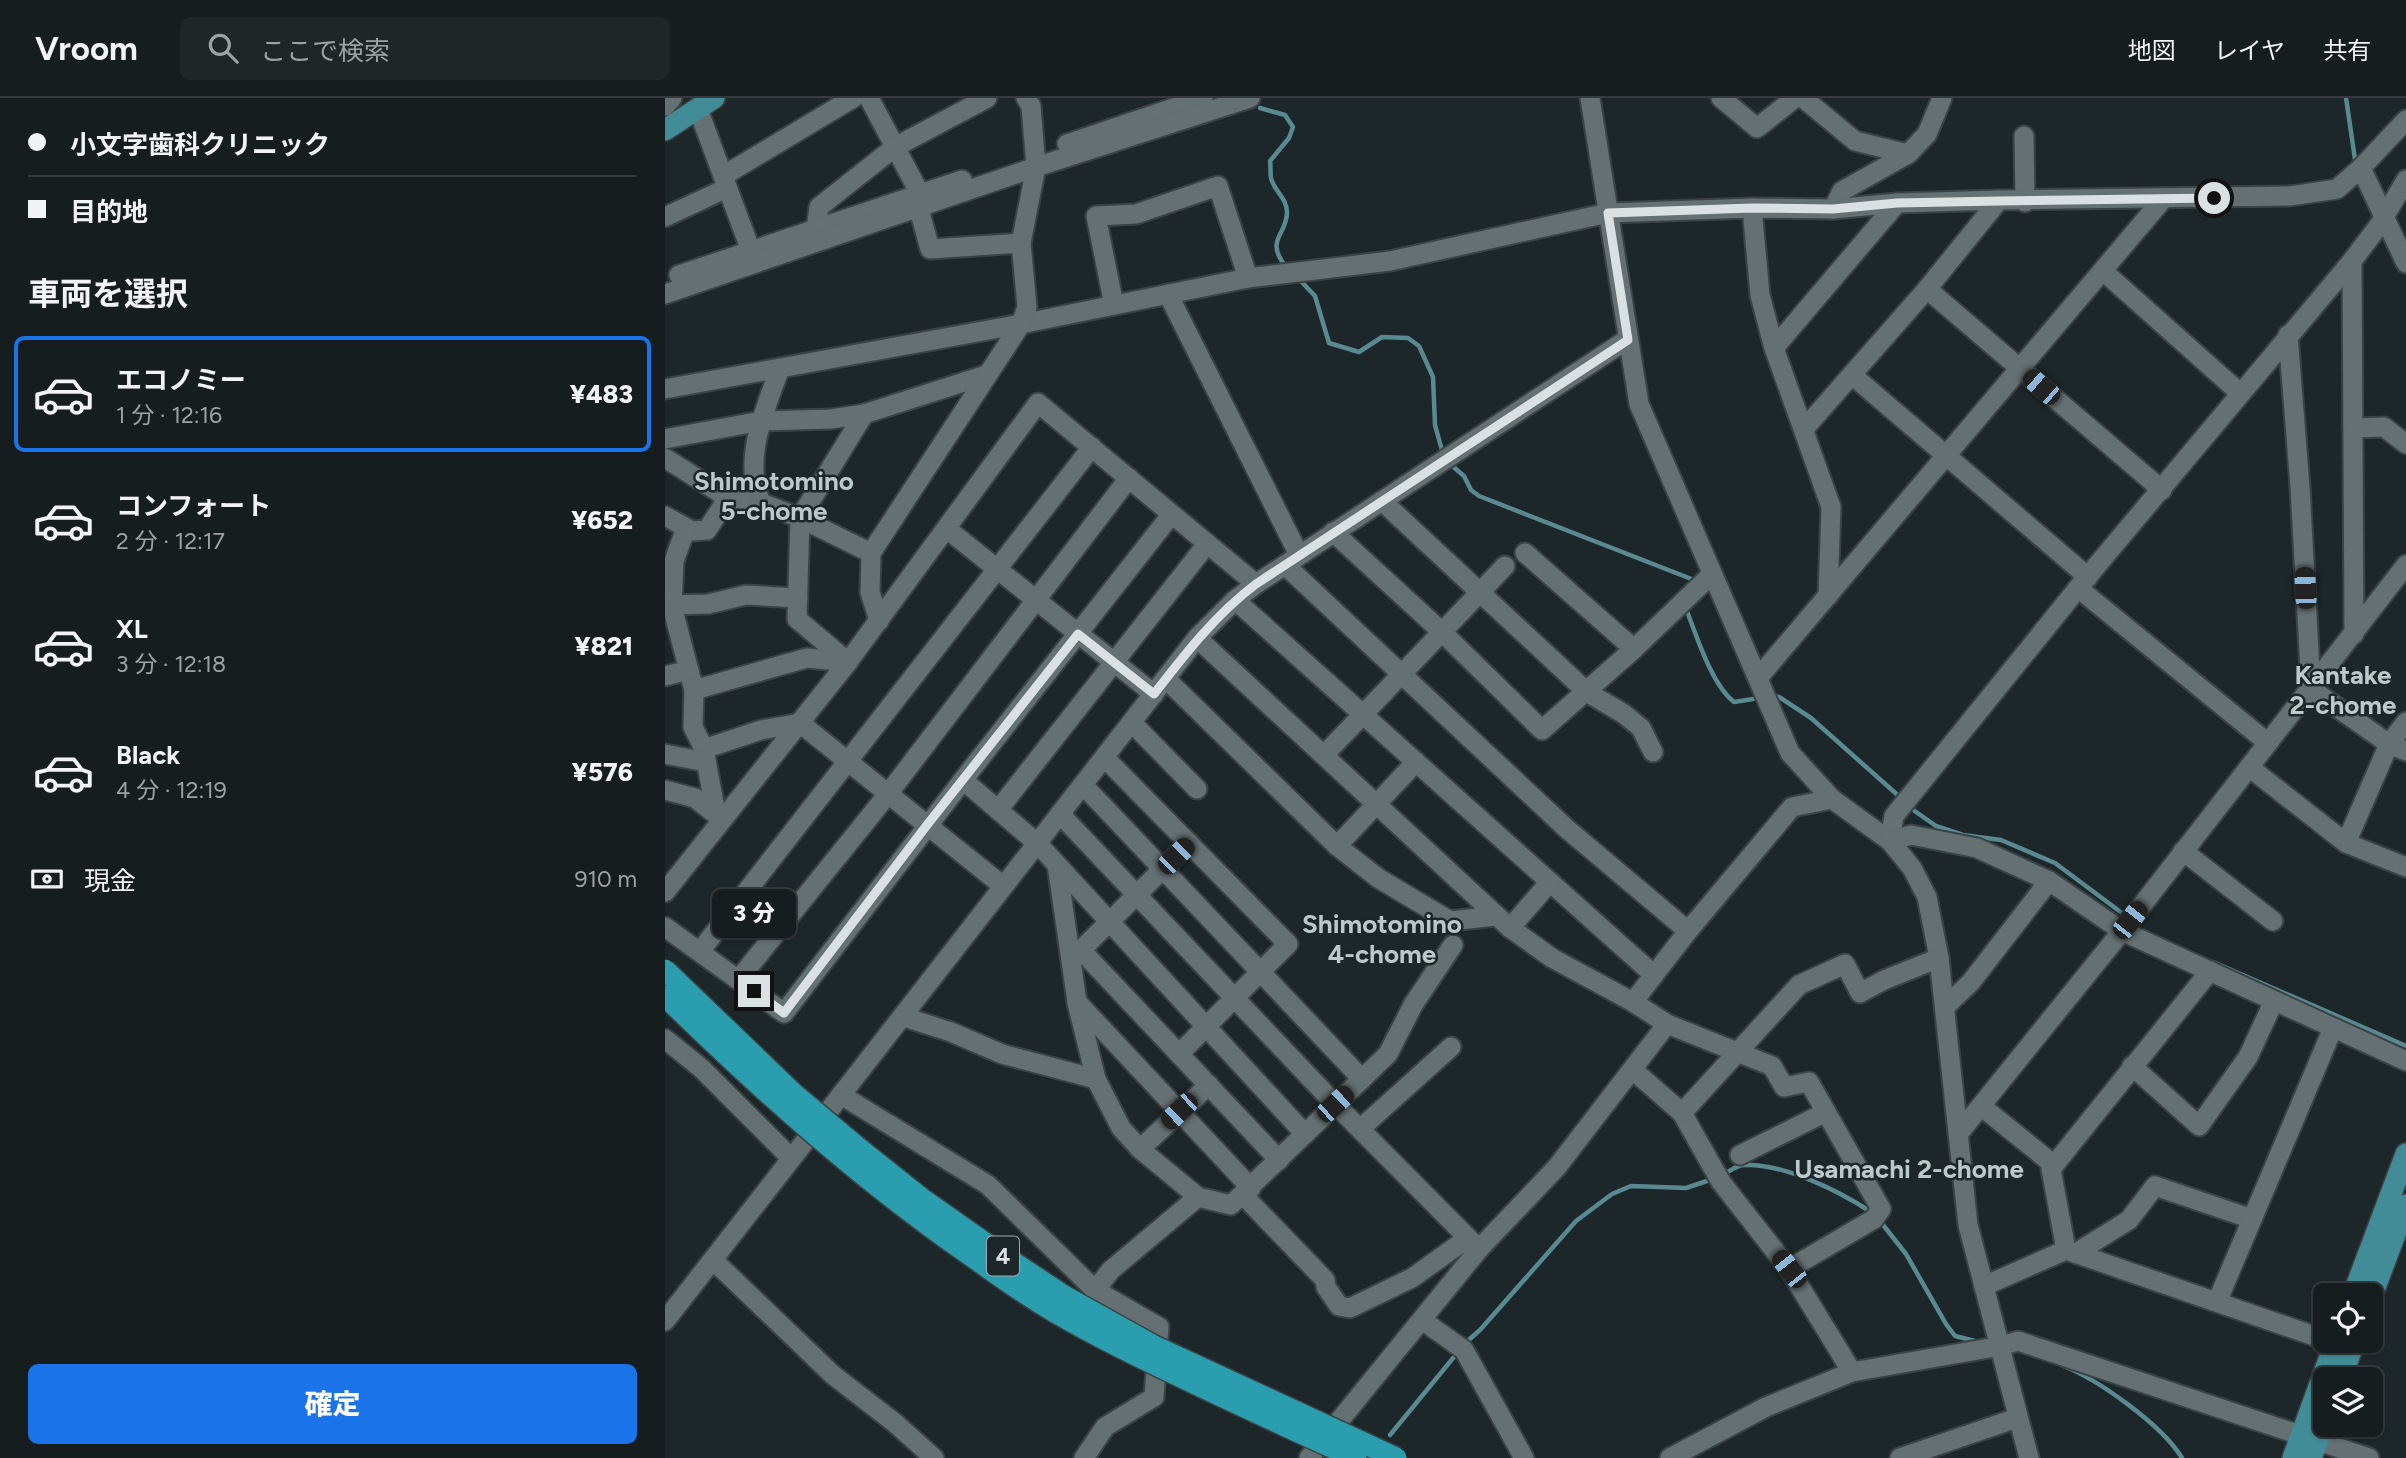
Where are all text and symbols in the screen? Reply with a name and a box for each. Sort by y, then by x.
search box [180,17,670,80]
text: Vroom [35,29,138,68]
icon: search [204,29,242,67]
text: ここで検索 [260,35,390,67]
text: 地図 [2128,36,2176,65]
text: レイヤ [2214,36,2285,65]
text: 共有 [2323,36,2371,65]
text: 小文字歯科クリニック [70,129,330,161]
route start [2198,182,2230,214]
text: 目的地 [70,196,148,228]
text: 車両を選択 [28,275,188,313]
icon: car [32,363,95,426]
text: エコノミー [116,364,246,396]
car [2019,365,2064,409]
text: ¥483 [570,378,633,410]
text: 1 分 · 12:16 [116,401,222,429]
district label: Shimotomino 5-chome [694,465,854,527]
icon: car [32,489,95,552]
text: コンフォート [116,490,271,522]
text: ¥652 [571,504,633,536]
text: 2 分 · 12:17 [116,527,225,555]
car [2294,566,2317,610]
text: XL [116,613,148,645]
icon: car [32,615,95,678]
text: ¥821 [575,630,633,662]
text: 3 分 · 12:18 [116,650,226,678]
district label: Kantake 2-chome [2290,659,2396,721]
text: Black [116,739,180,771]
icon: car [32,741,95,804]
text: ¥576 [572,756,633,788]
text: 4 分 · 12:19 [116,776,227,804]
car [1154,834,1199,878]
icon: cash [28,860,66,898]
text: 現金 [84,865,136,897]
text: 910 m [574,865,637,893]
callout: 3 分 [712,890,796,938]
car [2109,897,2152,943]
text: 3 分 [733,899,775,927]
district label: Shimotomino 4-chome [1302,908,1462,970]
route end [738,975,770,1007]
car [1313,1082,1358,1126]
car [1157,1089,1202,1133]
district label: Usamachi 2-chome [1794,1153,2024,1185]
road number: 4 [987,1236,1019,1275]
car [1768,1246,1811,1292]
map controls [2313,1283,2383,1437]
button: locate [2313,1283,2383,1353]
button: 確定 [28,1364,637,1444]
button: layers [2313,1367,2383,1437]

